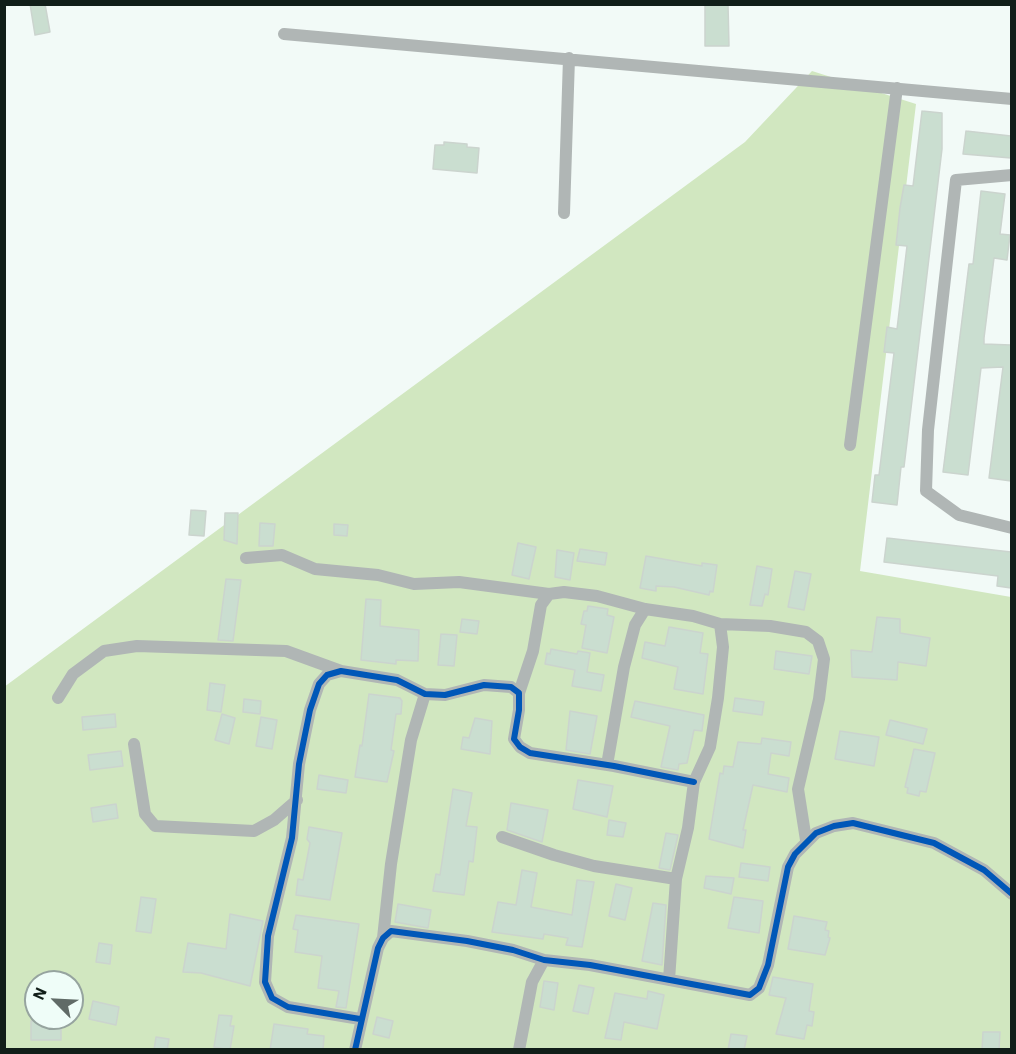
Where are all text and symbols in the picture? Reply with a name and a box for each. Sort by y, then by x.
north arrow [24,970,84,1030]
text: N [28,984,51,1003]

